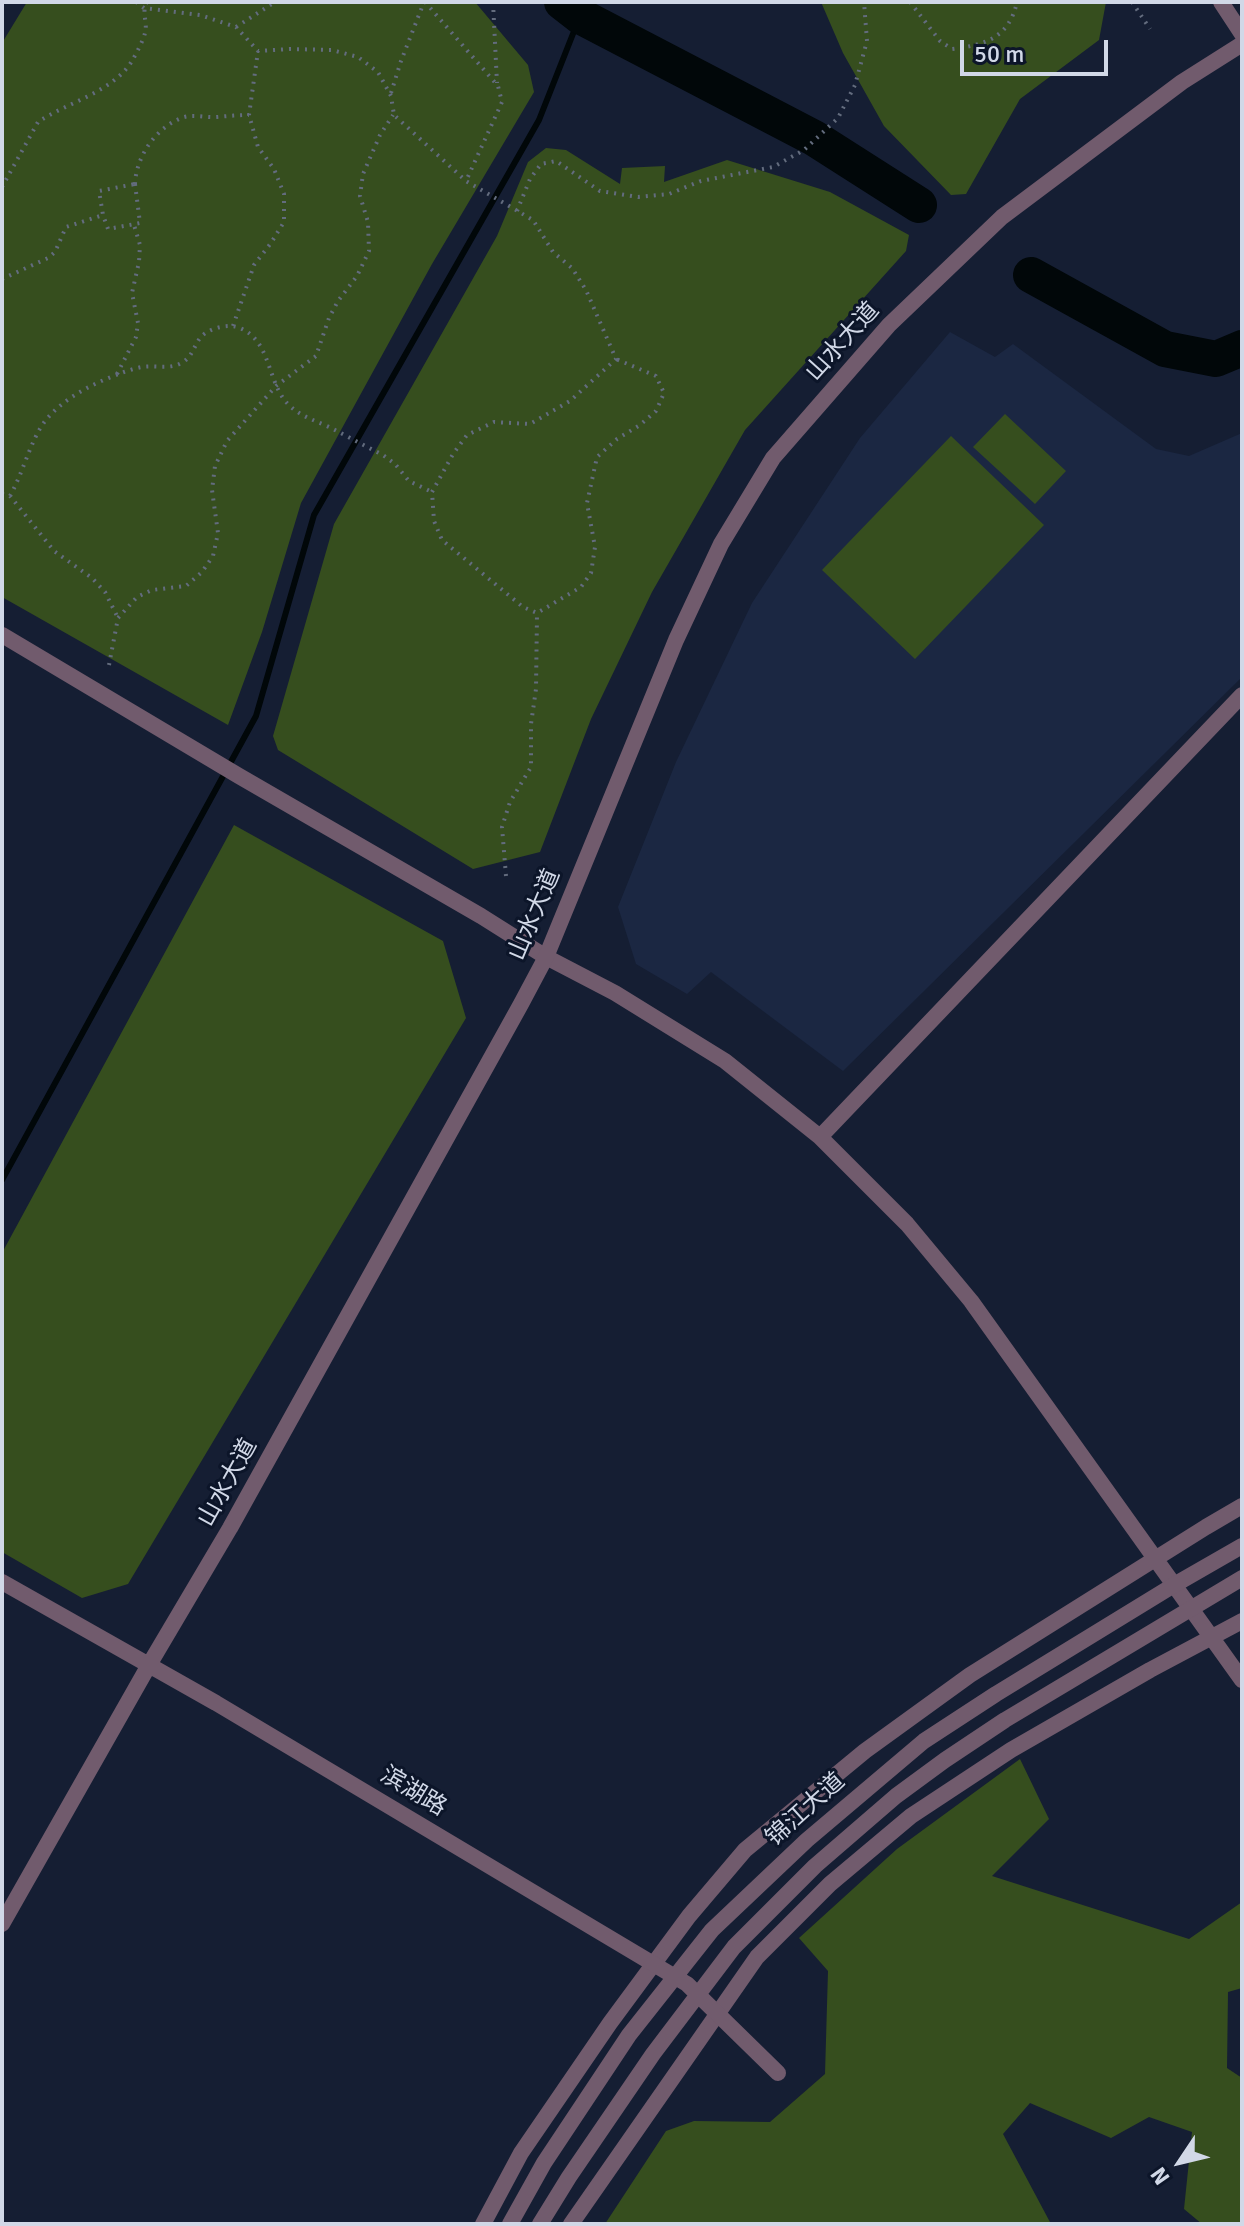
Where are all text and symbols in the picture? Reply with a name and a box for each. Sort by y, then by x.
scale bar [964,24,1112,74]
text: 50 m [974,39,1024,69]
street label: 山水大道 [800,297,886,387]
street label: 山水大道 [503,865,567,965]
street label: 山水大道 [192,1434,264,1532]
street label: 滨湖路 [375,1761,451,1823]
street label: 锦江大道 [761,1767,851,1853]
north arrow [1140,2122,1220,2202]
text: N [1144,2162,1175,2190]

